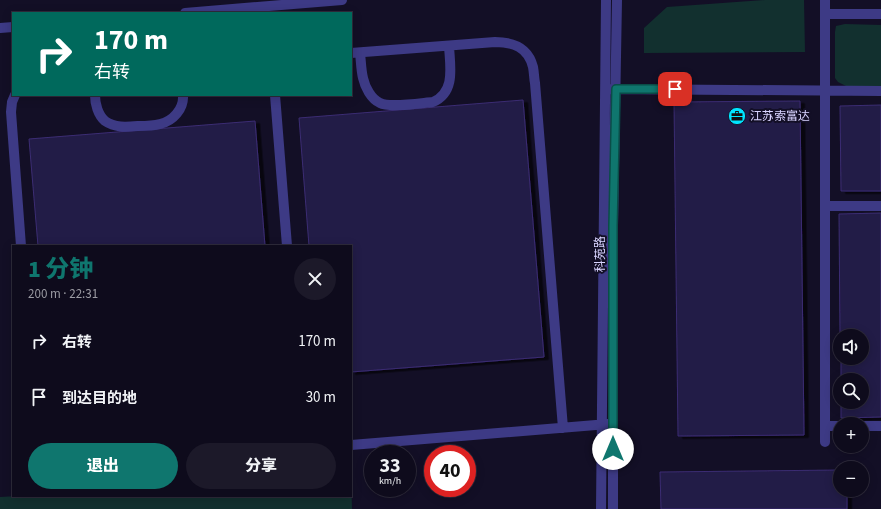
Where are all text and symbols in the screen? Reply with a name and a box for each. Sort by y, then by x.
text: 170 m [94,20,168,60]
icon: right [28,28,80,80]
text: 右转 [94,60,130,85]
pin [658,72,692,106]
icon: arrive [664,78,686,100]
office icon: 江苏索富达 [727,106,747,126]
place label: 江苏索富达 [750,108,810,125]
street label: 科苑路 [592,236,609,272]
text: 1 分钟 [28,252,94,287]
button: close [294,258,336,300]
text: 200 m · 22:31 [28,285,98,303]
map controls [833,329,869,497]
button: sound [833,329,869,365]
icon: right [28,330,50,352]
text: 170 m [298,331,336,352]
text: 右转 [62,332,92,353]
button: search [833,373,869,409]
icon: arrive [28,386,50,408]
text: 30 m [306,387,336,408]
text: 到达目的地 [62,388,137,409]
button: + [833,417,869,453]
position arrow [592,428,634,470]
button: 退出 [28,443,178,489]
button: 分享 [186,443,336,489]
speed limit sign: 40 [424,445,476,497]
text: 33 [379,452,401,480]
button: − [833,461,869,497]
text: km/h [379,474,401,488]

